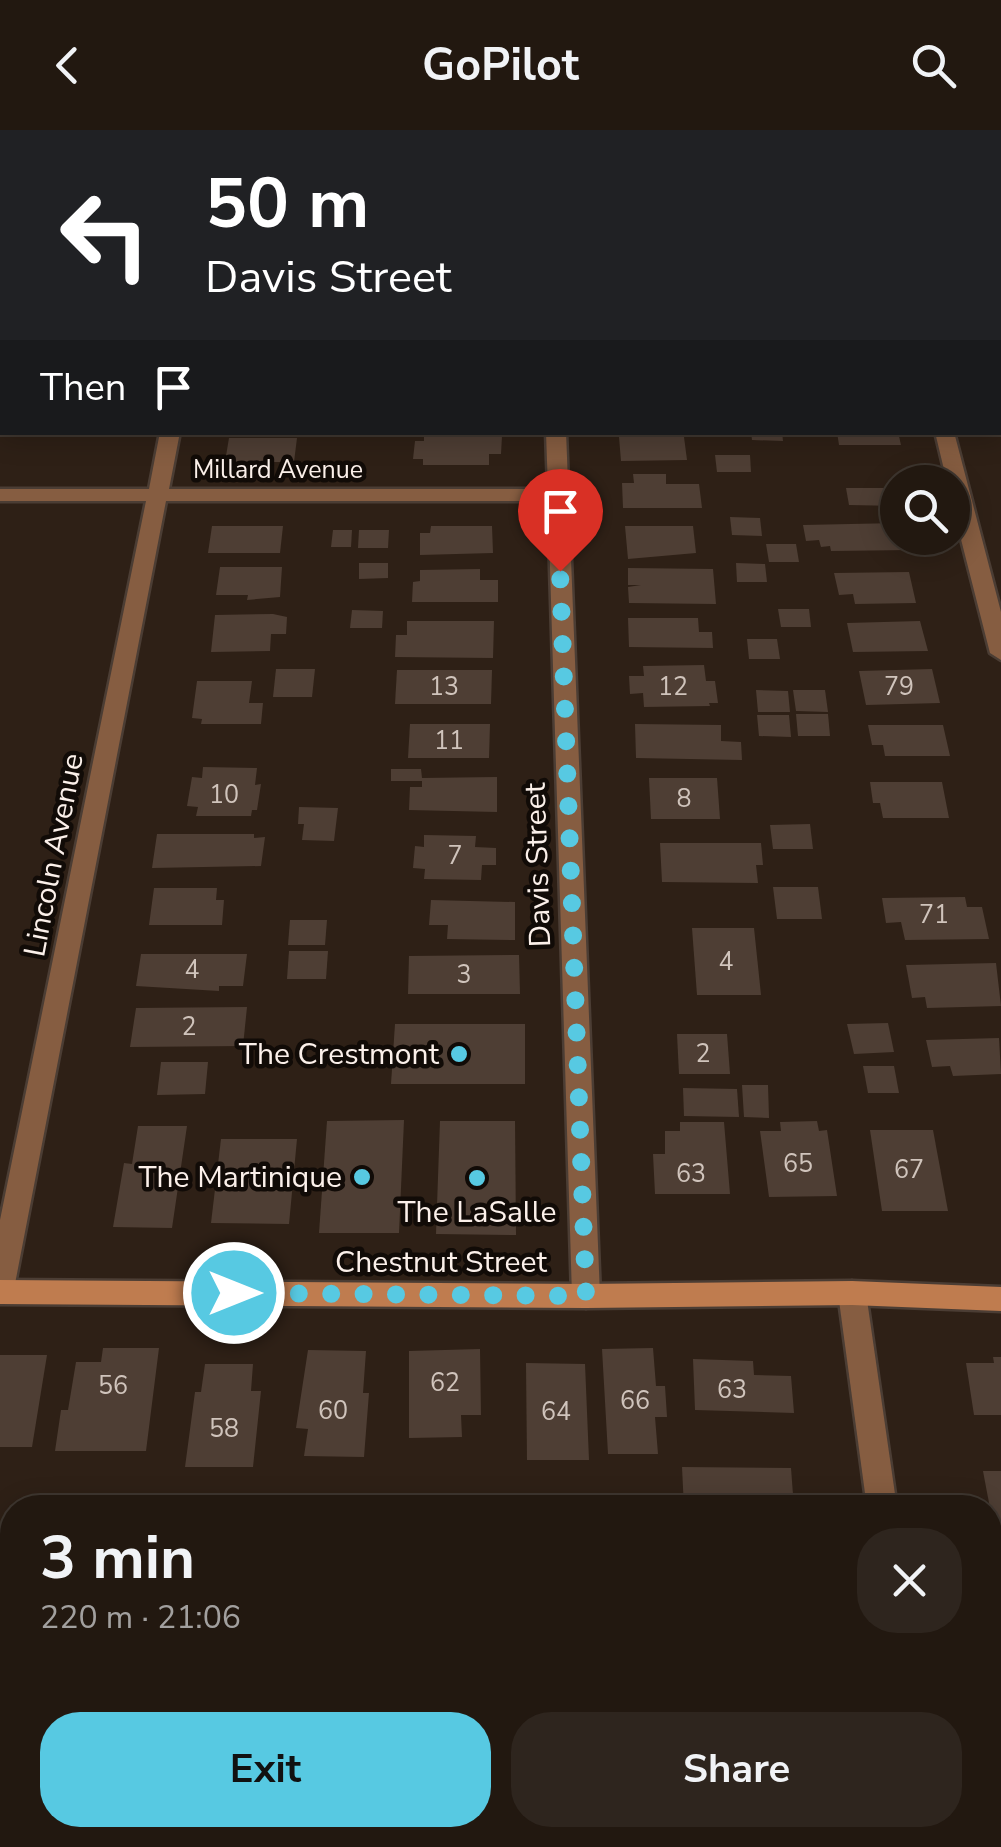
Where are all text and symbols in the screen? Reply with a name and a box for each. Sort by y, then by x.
text: GoPilot [422,35,579,96]
icon: back [40,38,95,93]
icon: search [906,38,961,93]
text: 50 m [205,156,369,252]
icon: left [40,170,170,300]
text: Davis Street [205,247,452,308]
icon: arrive [146,360,201,415]
text: Then [40,362,126,413]
street label: Millard Avenue [193,453,363,487]
map controls [880,465,970,555]
button: search [880,465,970,555]
pin [518,469,603,572]
icon: arrive [533,484,588,539]
house number: 13 [429,670,459,704]
house number: 12 [658,670,688,704]
house number: 79 [884,670,914,704]
house number: 11 [434,724,464,758]
street label: Lincoln Avenue [14,750,94,960]
house number: 10 [209,778,239,812]
street label: Davis Street [515,782,561,948]
house number: 8 [676,782,692,816]
house number: 7 [447,839,463,873]
house number: 71 [919,898,949,932]
house number: 4 [718,945,734,979]
house number: 4 [184,953,200,987]
house number: 3 [456,958,472,992]
house number: 2 [181,1010,197,1044]
place label: The Crestmont [239,1034,439,1075]
house number: 2 [695,1037,711,1071]
marker: The Crestmont [448,1043,470,1065]
house number: 65 [783,1147,813,1181]
house number: 67 [894,1153,924,1187]
place label: The Martinique [138,1157,342,1198]
house number: 63 [676,1157,706,1191]
marker: The Martinique [351,1166,373,1188]
marker: The LaSalle [466,1167,488,1189]
place label: The LaSalle [398,1192,556,1233]
position arrow [182,1241,286,1345]
street label: Chestnut Street [335,1242,547,1283]
house number: 62 [430,1366,460,1400]
house number: 56 [98,1369,128,1403]
house number: 63 [717,1373,747,1407]
house number: 66 [620,1384,650,1418]
house number: 60 [318,1394,348,1428]
house number: 64 [541,1395,571,1429]
house number: 58 [209,1412,239,1446]
text: 3 min [40,1517,195,1599]
button: close [857,1528,962,1633]
text: 220 m · 21:06 [40,1596,241,1639]
button: Exit [40,1712,491,1827]
button: Share [511,1712,962,1827]

